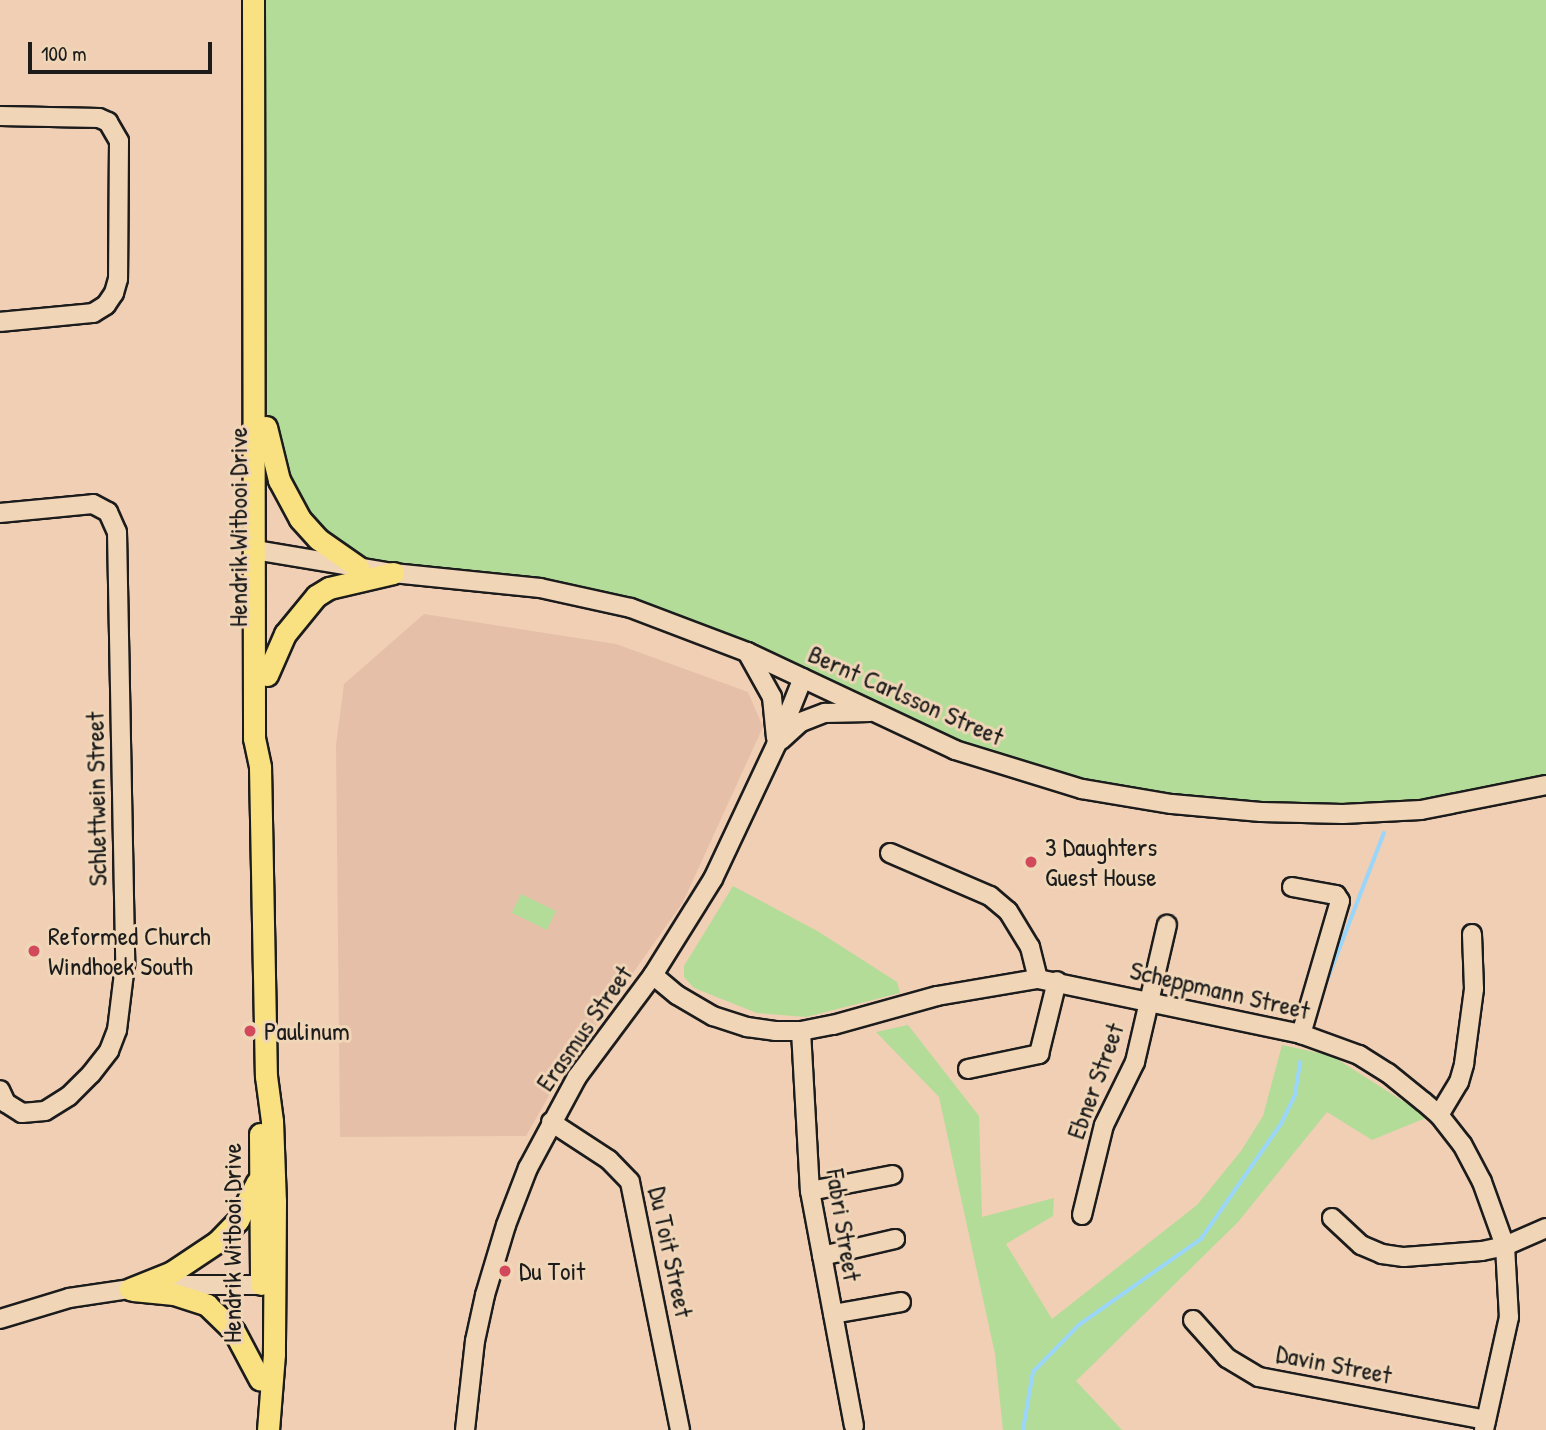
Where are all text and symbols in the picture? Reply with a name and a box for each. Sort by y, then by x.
scale bar [32,28,215,72]
text: 100 m [41,39,87,68]
street label: Hendrik Witbooi Drive [222,427,254,627]
street label: Bernt Carlsson Street [804,638,1008,752]
street label: Schlettwein Street [79,711,113,887]
place label: 3 Daughters Guest House [1045,831,1157,892]
marker: 3 Daughters Guest House [1023,854,1039,870]
place label: Reformed Church Windhoek South [48,920,211,982]
marker: Reformed Church Windhoek South [26,943,42,959]
street label: Scheppmann Street [1127,954,1313,1026]
street label: Erasmus Street [529,959,639,1097]
place label: Paulinum [264,1015,350,1047]
street label: Ebner Street [1060,1019,1130,1143]
marker: Paulinum [242,1023,258,1039]
street label: Hendrik Witbooi Drive [216,1143,248,1343]
street label: Fabri Street [820,1167,868,1283]
street label: Du Toit Street [642,1184,700,1320]
place label: Du Toit [519,1255,585,1287]
marker: Du Toit [497,1263,513,1279]
street label: Davin Street [1274,1338,1394,1390]

